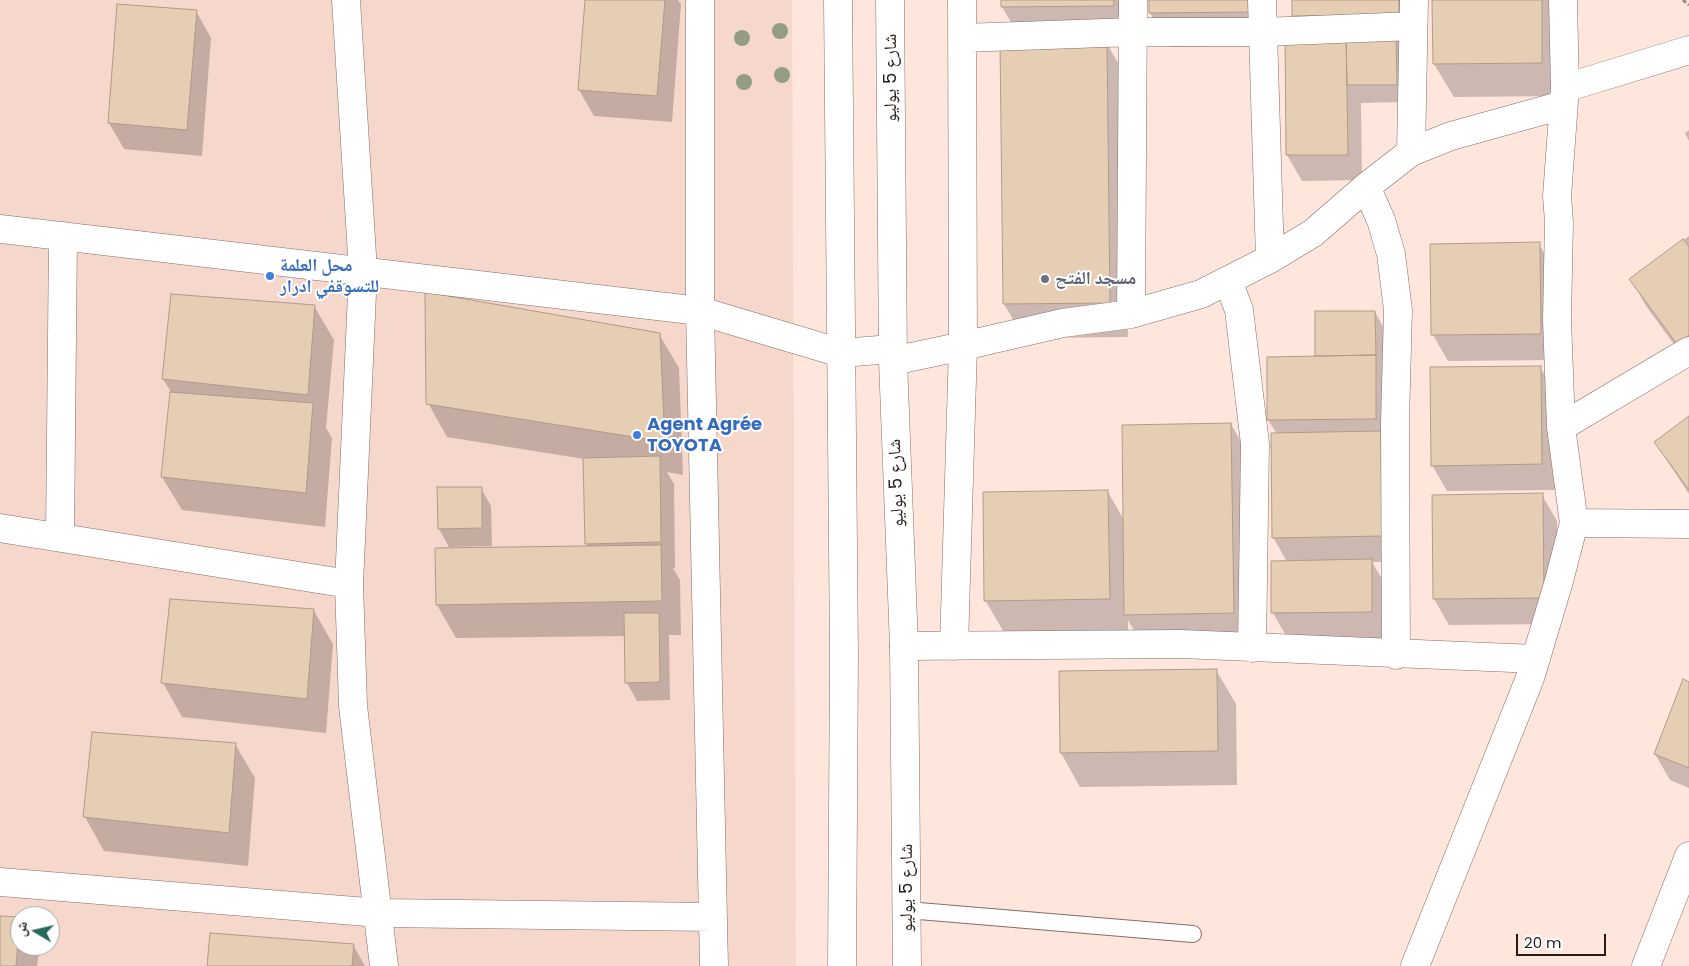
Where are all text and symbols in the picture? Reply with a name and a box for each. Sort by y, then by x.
street label: شارع 5 يوليو [880,34,902,122]
place label: محل العلمة للتسوقفي ادرار [280,255,379,298]
place label: مسجد الفتح [1055,268,1136,290]
marker: محل العلمة للتسوقفي ادرار [264,270,276,282]
marker: مسجد الفتح [1039,273,1051,285]
place label: Agent Agrée TOYOTA [647,414,762,456]
marker: Agent Agrée TOYOTA [631,429,643,441]
street label: شارع 5 يوليو [885,438,909,528]
street label: شارع 5 يوليو [896,844,918,932]
north arrow [10,906,60,956]
text: ش [10,920,32,938]
scale bar [1519,924,1609,956]
text: 20 m [1524,932,1562,953]

